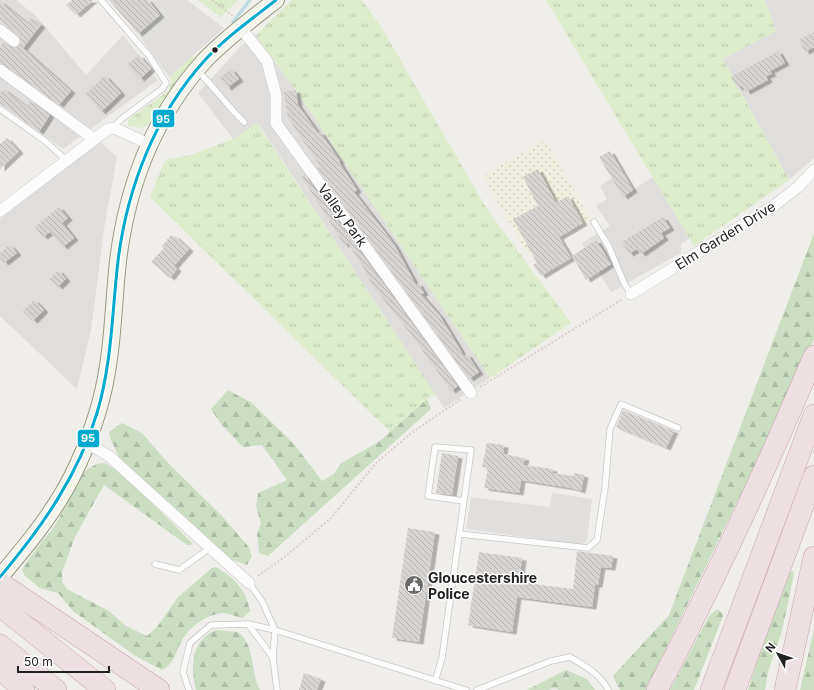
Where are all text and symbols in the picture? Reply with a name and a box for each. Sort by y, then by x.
unlabelled marker [210,45,220,55]
line badge: 95 [152,109,175,128]
text: 95 [156,112,170,126]
street label: Valley Park [315,180,372,250]
street label: Elm Garden Drive [672,197,778,273]
line badge: 95 [77,429,100,448]
text: 95 [81,431,95,445]
place label: Gloucestershire Police [428,569,537,602]
public building icon: Gloucestershire Police [403,574,425,596]
north arrow [758,634,798,674]
text: N [762,640,778,655]
scale bar [18,648,109,674]
text: 50 m [24,654,53,669]

